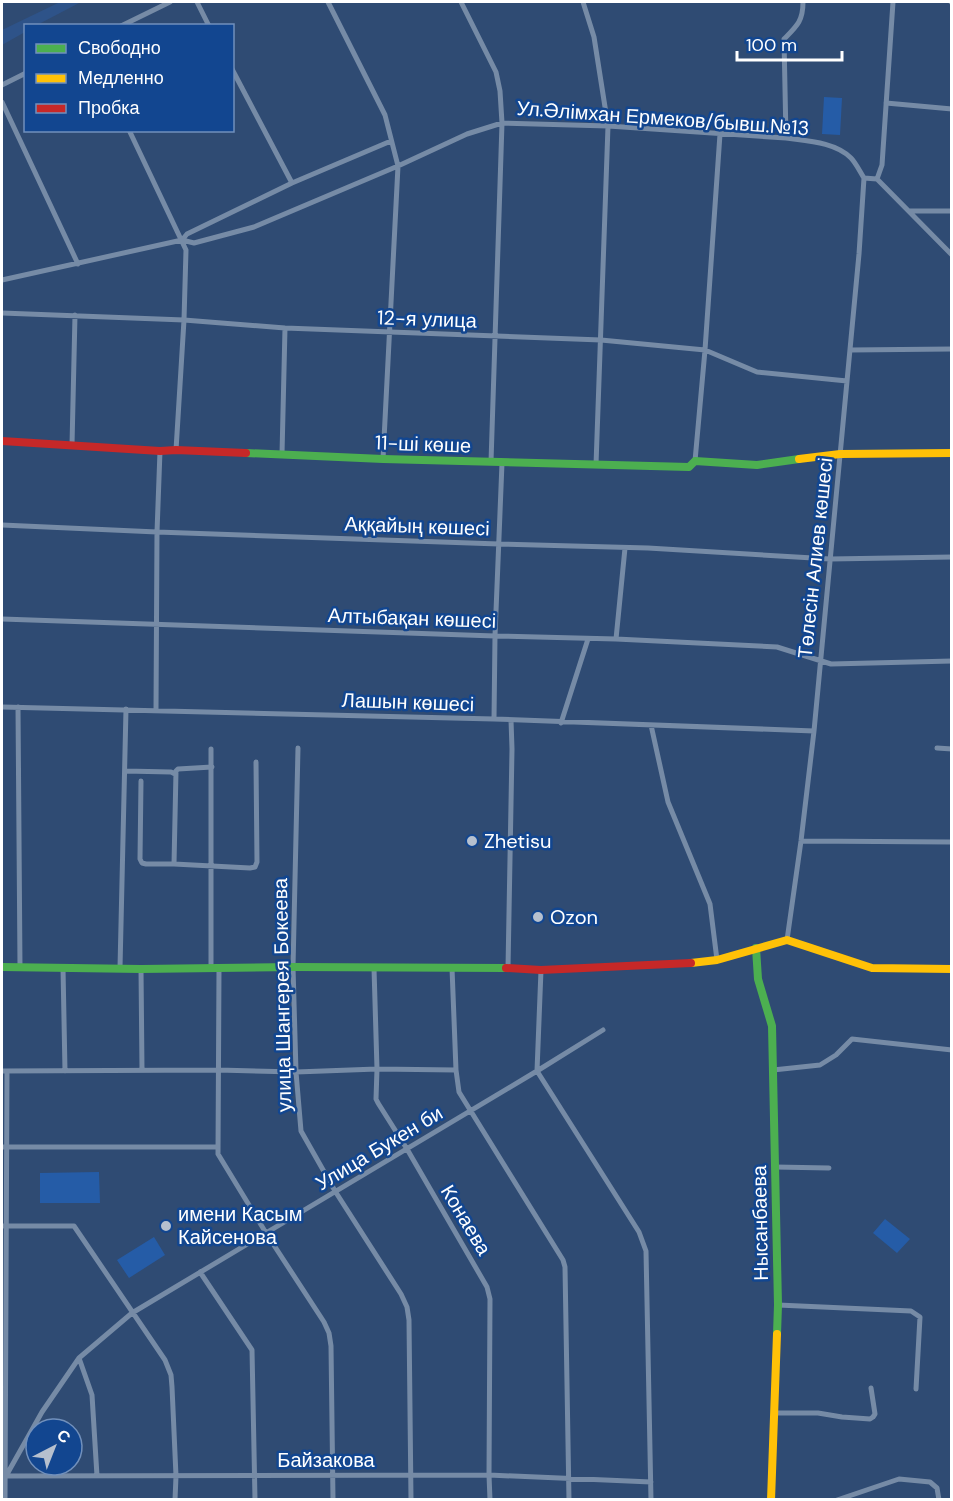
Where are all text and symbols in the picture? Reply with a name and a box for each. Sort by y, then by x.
legend [24,24,234,132]
scale bar [737,24,842,62]
text: 100 m [746,33,797,57]
text: Свободно [78,36,161,60]
text: Медленно [78,66,164,90]
street label: Ул.Әлімхан Ермеков/бывш.№13 [516,95,810,141]
text: Пробка [78,96,141,120]
street label: 12-я улица [377,304,478,334]
street label: 11-ші көше [374,429,472,459]
street label: Төлесін Алиев көшесі [792,456,838,660]
street label: Аққайың көшесі [344,510,490,542]
street label: Алтыбақан көшесі [327,602,497,634]
street label: Лашын көшесі [341,687,475,717]
place label: Zhetisu [484,828,551,854]
marker: Zhetisu [465,834,479,848]
street label: улица Шангерея Бокеева [267,877,297,1112]
place label: Ozon [550,904,598,930]
marker: Ozon [531,910,545,924]
street label: Улица Букен би [311,1100,447,1196]
street label: Нысанбаева [746,1164,774,1281]
street label: Конаева [435,1180,498,1261]
place label: имени Касым Кайсенова [178,1201,302,1250]
marker: имени Касым Кайсенова [159,1219,173,1233]
north arrow [24,1417,84,1477]
text: С [52,1425,75,1448]
street label: Байзакова [277,1447,376,1473]

